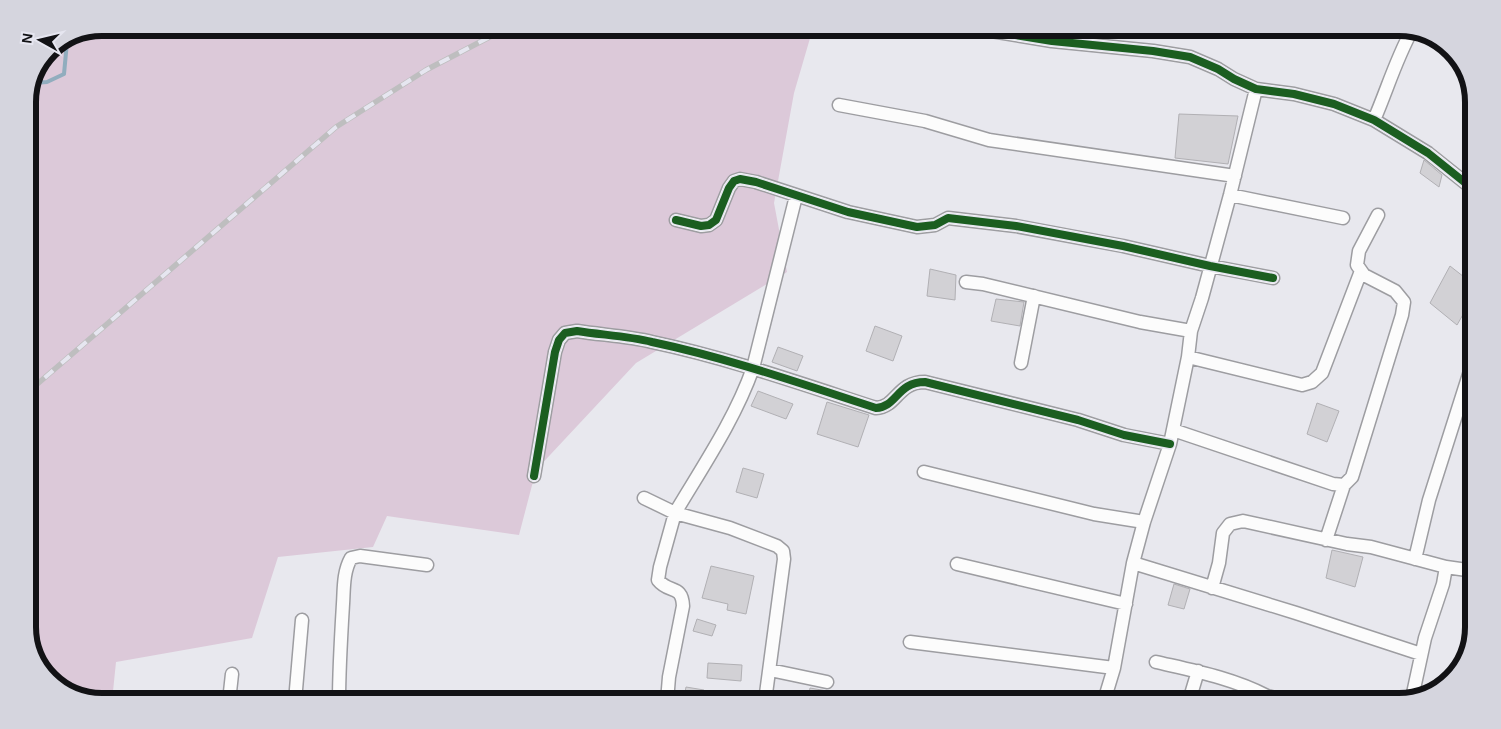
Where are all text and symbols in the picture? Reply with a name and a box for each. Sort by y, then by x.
north arrow [15,15,65,65]
text: N [18,32,36,44]

